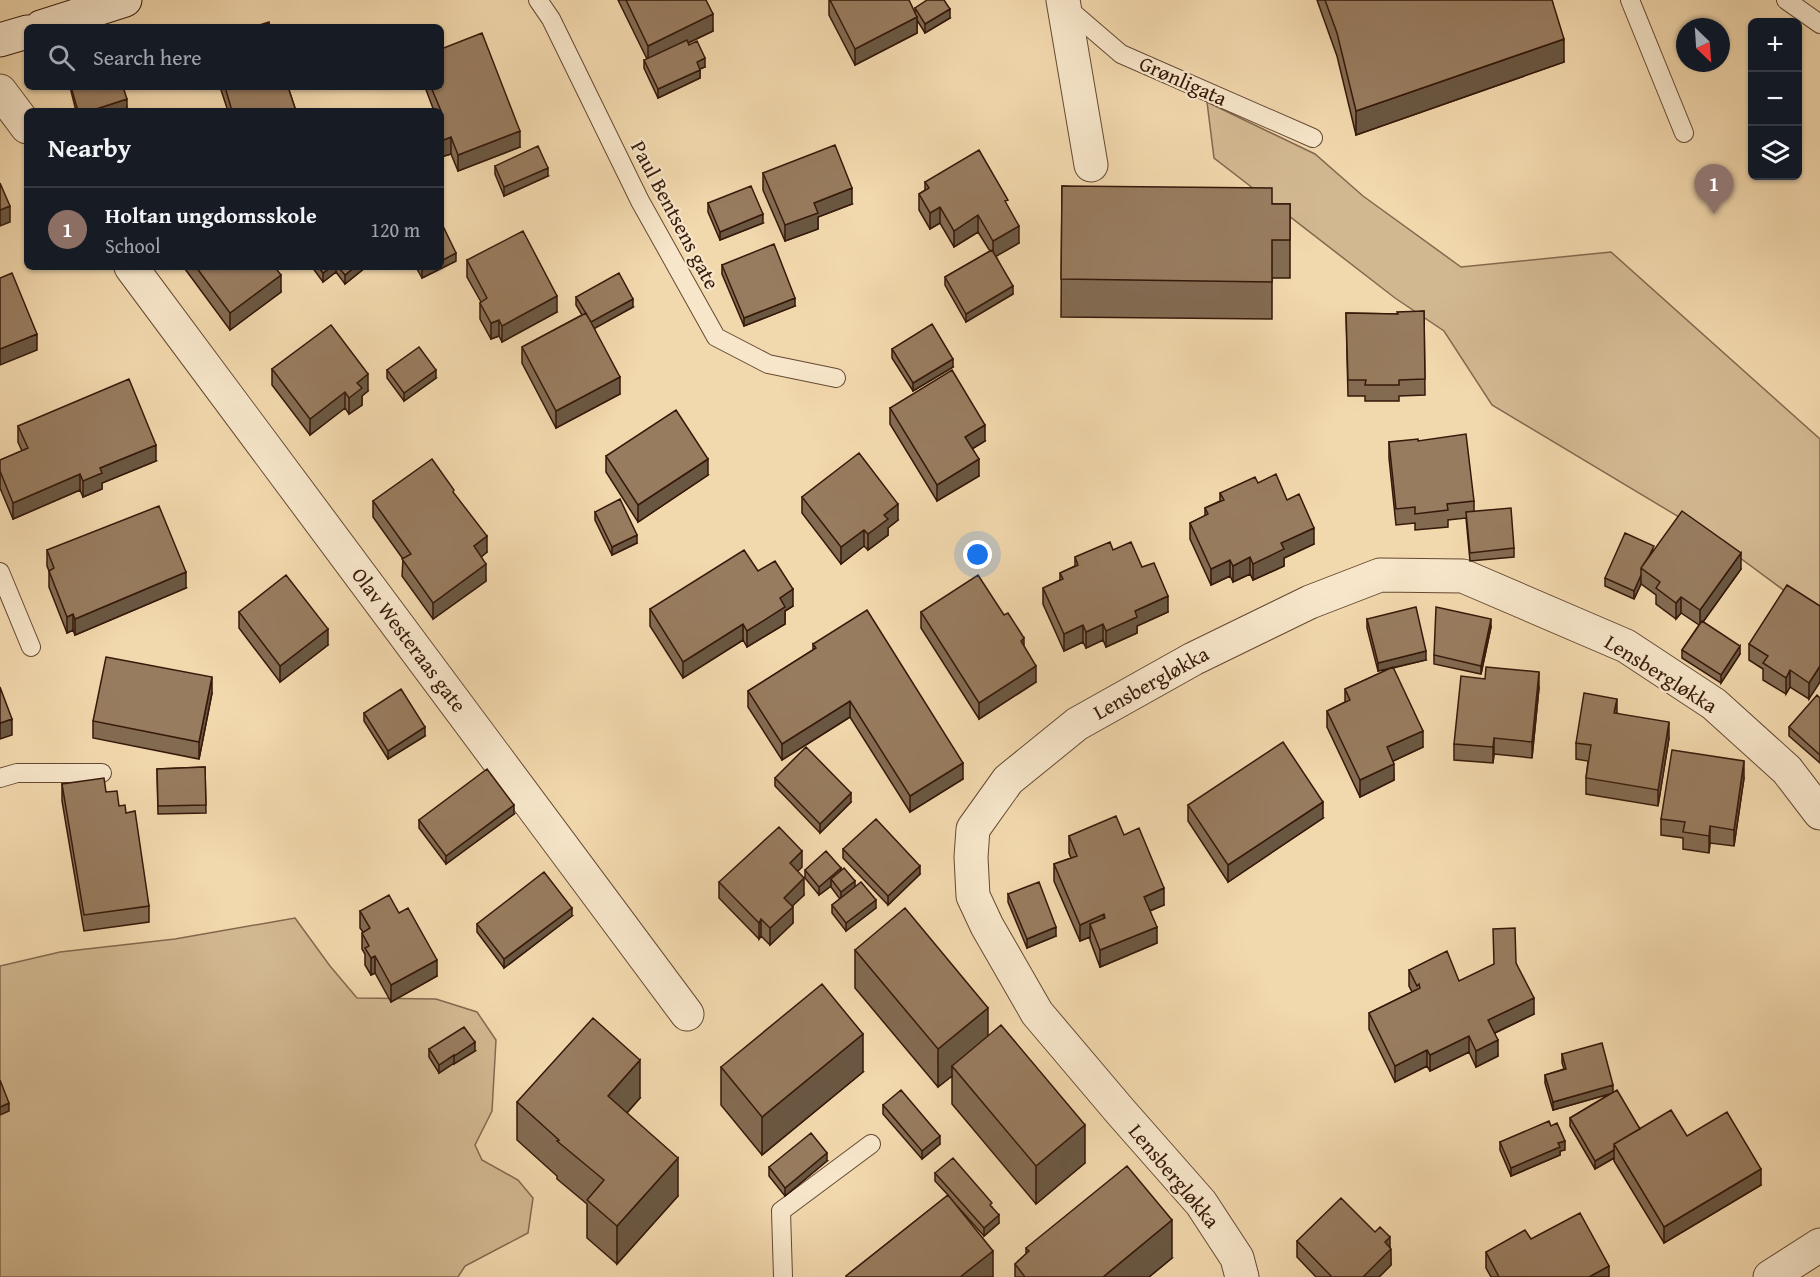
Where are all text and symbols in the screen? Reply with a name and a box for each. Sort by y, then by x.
north arrow [1676,18,1730,72]
map controls [1748,18,1802,180]
button: + [1748,18,1802,72]
search box [24,24,444,90]
icon: search [45,41,78,74]
text: Search here [93,41,202,73]
street label: Grønligata [1134,47,1232,114]
button: − [1748,72,1802,126]
button: layers [1748,126,1802,180]
text: Nearby [48,128,131,167]
street label: Paul Bentsens gate [623,135,728,295]
pin: 1 [1694,164,1734,214]
text: Holtan ungdomsskole [105,199,317,231]
text: 1 [62,215,73,244]
text: 120 m [370,215,420,244]
text: School [105,231,161,260]
your location [963,540,992,569]
street label: Olav Westeraas gate [344,561,474,719]
street label: Lensbergløkka [1599,627,1724,721]
street label: Lensbergløkka [1087,638,1214,727]
street label: Lensbergløkka [1121,1117,1227,1235]

